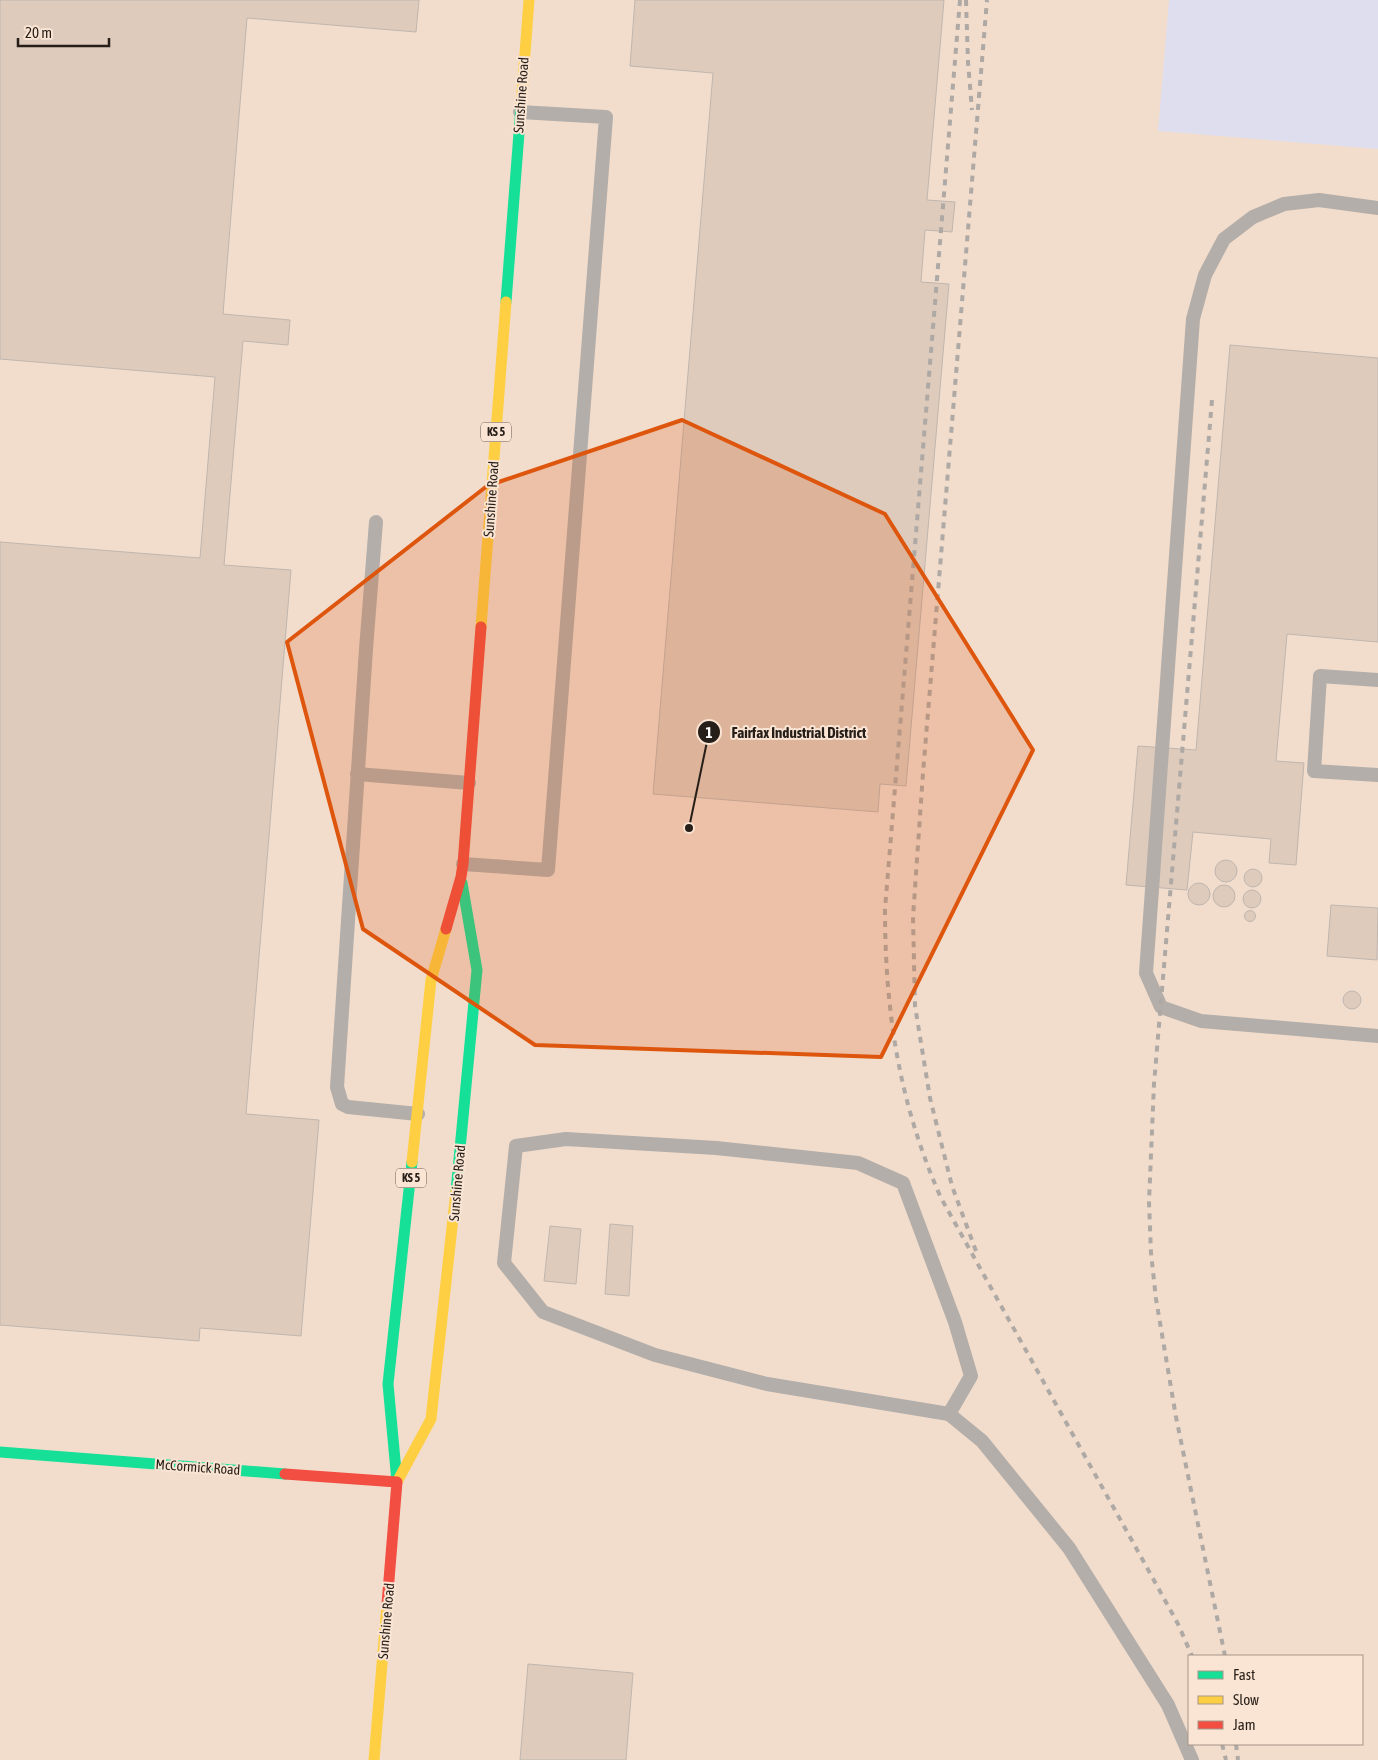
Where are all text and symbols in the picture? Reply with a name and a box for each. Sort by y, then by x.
scale bar [18,15,109,47]
text: 20 m [25,24,52,41]
street label: Sunshine Road [510,56,532,134]
road number: KS 5 [481,422,511,442]
street label: Sunshine Road [480,460,502,538]
callout: Fairfax Industrial District [696,717,876,747]
text: 1 [705,724,713,741]
text: Fairfax Industrial District [732,724,867,741]
street label: Sunshine Road [446,1144,468,1222]
road number: KS 5 [396,1168,426,1188]
street label: McCormick Road [155,1456,241,1478]
street label: Sunshine Road [375,1582,397,1660]
legend [1188,1655,1363,1745]
text: Fast [1233,1666,1255,1683]
text: Slow [1233,1691,1259,1708]
text: Jam [1233,1716,1256,1733]

